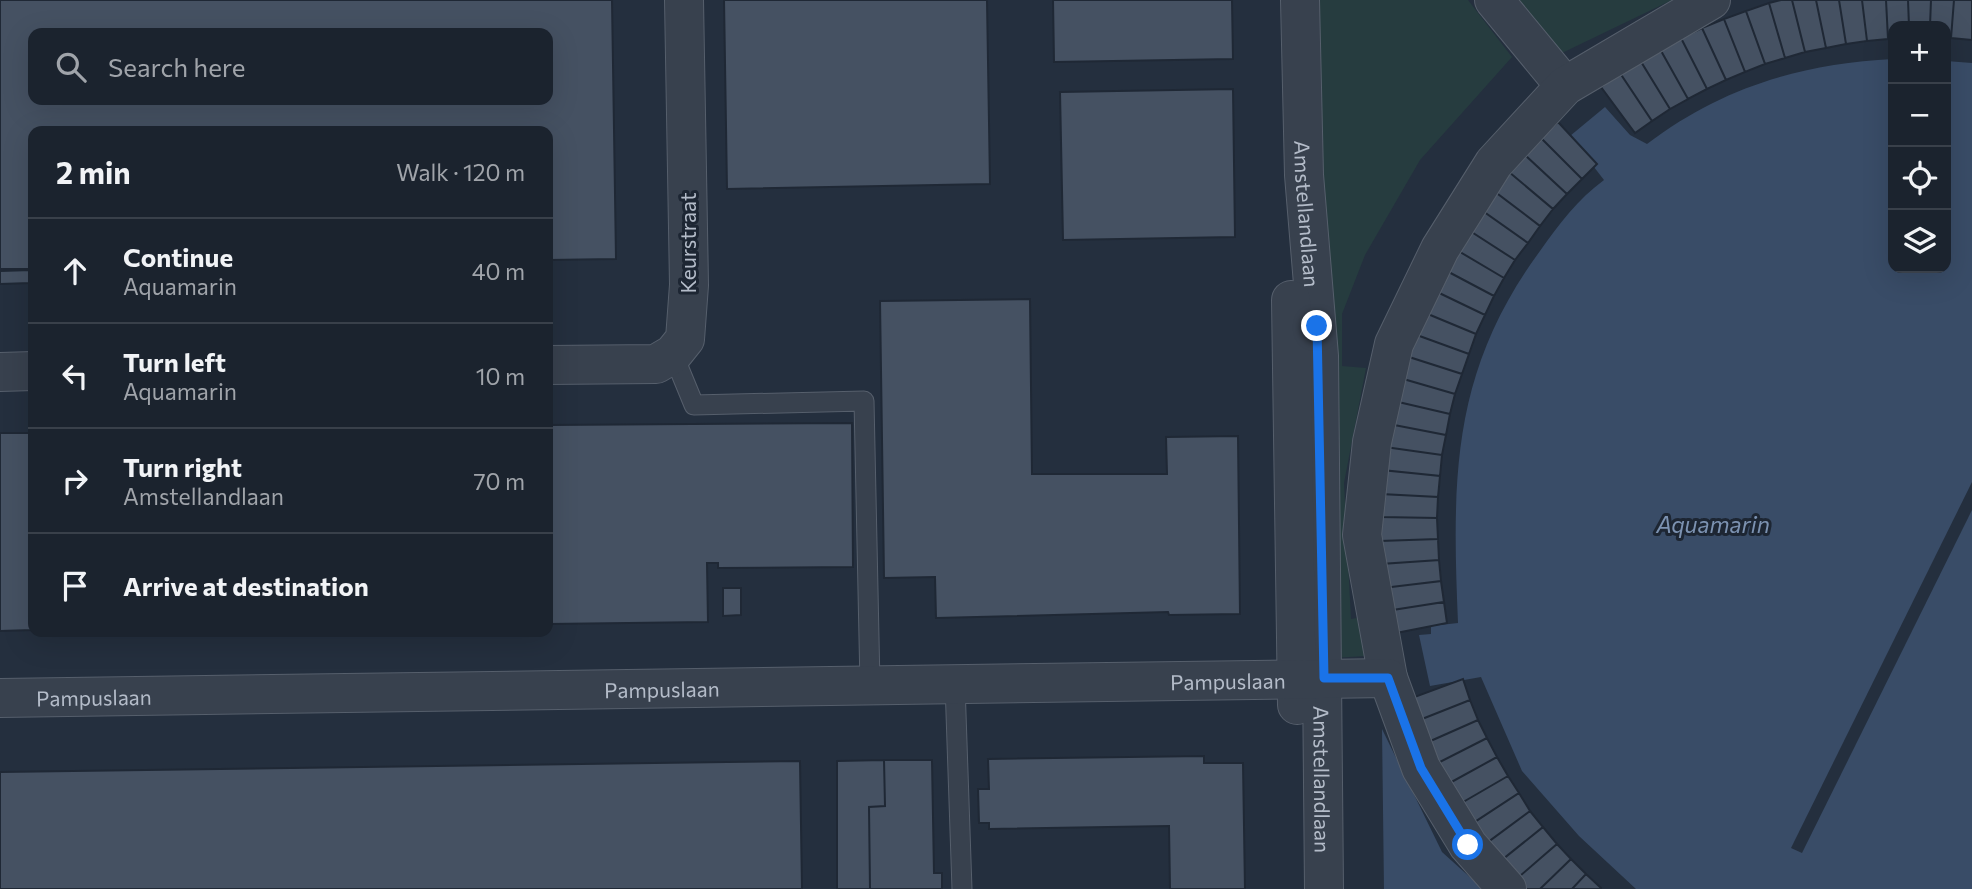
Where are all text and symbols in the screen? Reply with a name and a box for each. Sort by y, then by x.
map controls [1888,21,1951,273]
button: + [1888,21,1951,84]
search box [28,28,553,105]
icon: search [52,48,90,86]
text: Search here [108,51,246,82]
button: − [1888,84,1951,147]
street label: Amstellandlaan [1291,140,1326,288]
button: locate [1888,147,1951,210]
text: 2 min [56,153,131,190]
text: Walk · 120 m [396,158,525,186]
street label: Keurstraat [675,192,700,294]
button: layers [1888,210,1951,273]
text: Continue [123,241,233,272]
icon: ahead [56,252,94,290]
text: 40 m [472,257,525,285]
text: Aquamarin [123,272,237,300]
route end [1301,310,1332,341]
text: Turn left [123,346,226,377]
icon: left [56,357,94,395]
text: 10 m [476,362,525,390]
text: Aquamarin [123,377,237,405]
text: Turn right [123,451,242,482]
icon: right [56,462,94,500]
text: 70 m [473,467,525,495]
text: Amstellandlaan [123,482,284,510]
water label: Aquamarin [1655,510,1770,538]
icon: arrive [56,567,94,605]
text: Arrive at destination [123,570,369,601]
street label: Pampuslaan [1170,667,1286,694]
street label: Pampuslaan [604,675,720,702]
street label: Pampuslaan [36,683,152,710]
street label: Amstellandlaan [1310,706,1336,853]
route start [1452,829,1483,860]

